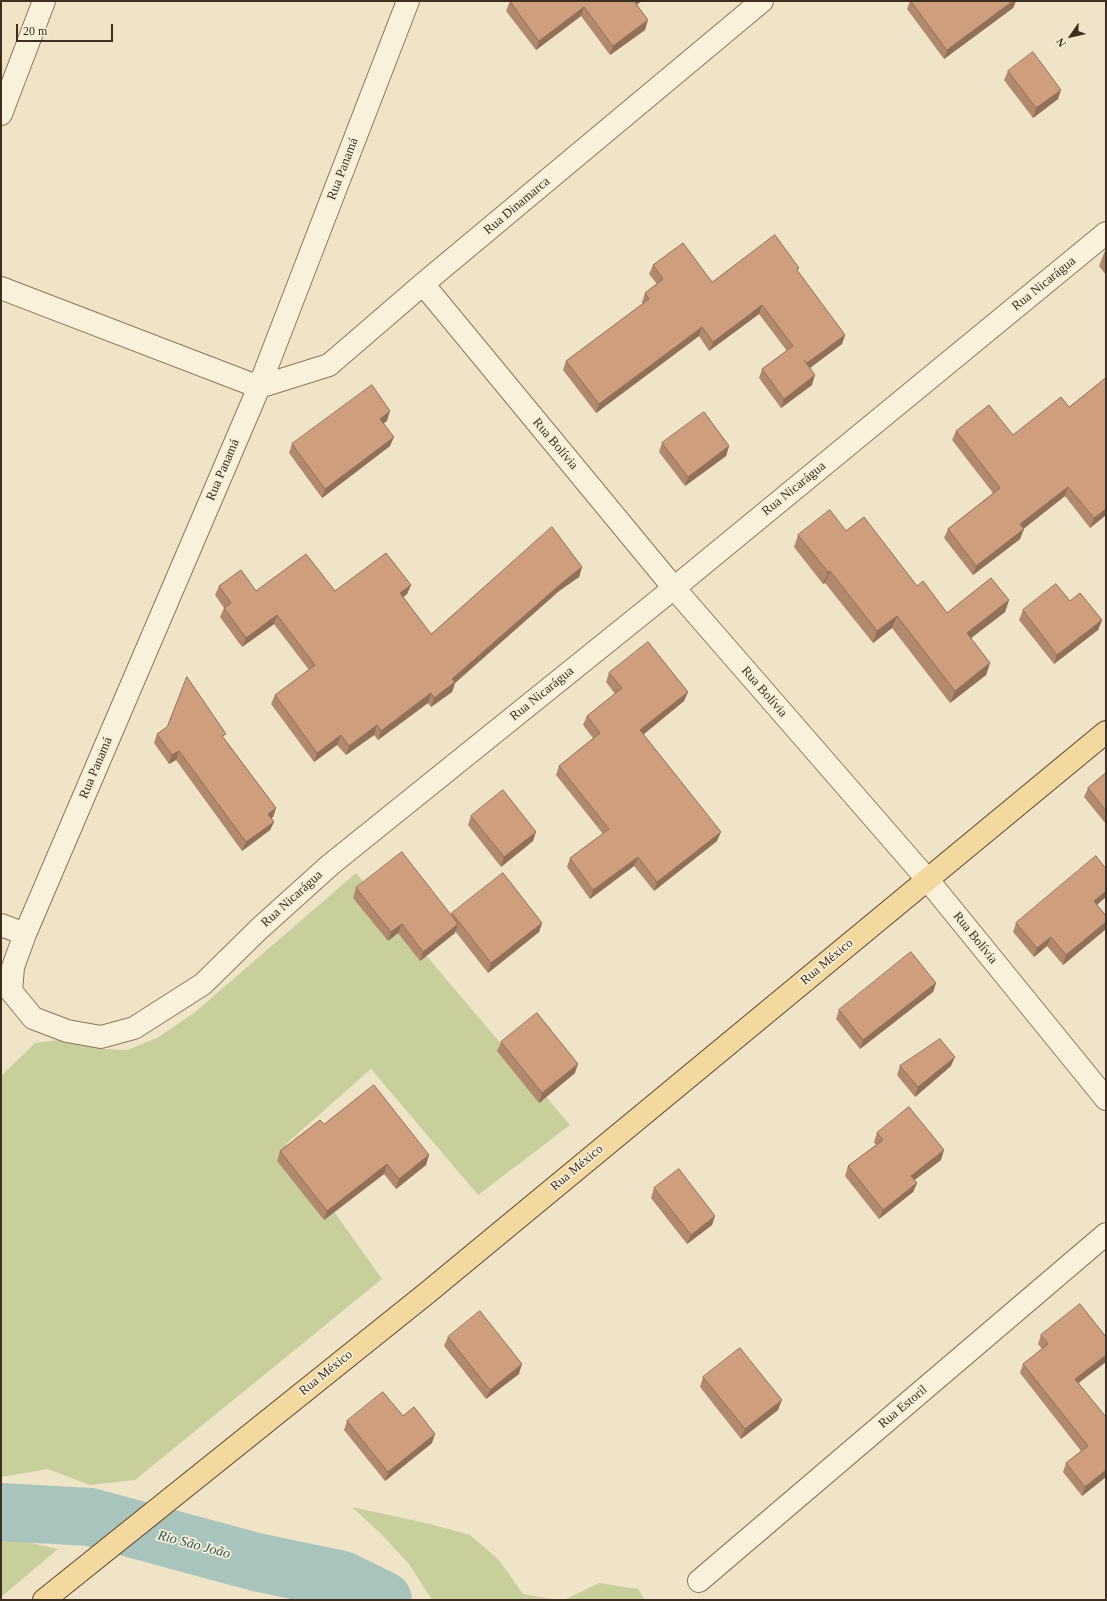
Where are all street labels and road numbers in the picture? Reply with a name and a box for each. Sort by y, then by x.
street label: Rua Panamá [324,136,362,202]
street label: Rua Dinamarca [481,174,553,238]
street label: Rua Nicarágua [1009,254,1079,314]
street label: Rua Bolívia [529,415,581,473]
street label: Rua Panamá [203,437,243,503]
street label: Rua Nicarágua [759,459,829,519]
street label: Rua Bolívia [738,663,790,721]
street label: Rua Nicarágua [507,664,577,724]
street label: Rua Panamá [76,735,116,801]
street label: Rua Nicarágua [258,867,326,931]
street label: Rua Bolívia [949,909,1001,967]
street label: Rua México [798,935,856,989]
street label: Rua México [548,1141,606,1195]
street label: Rua México [296,1347,356,1399]
street label: Rua Estoril [875,1382,931,1432]

